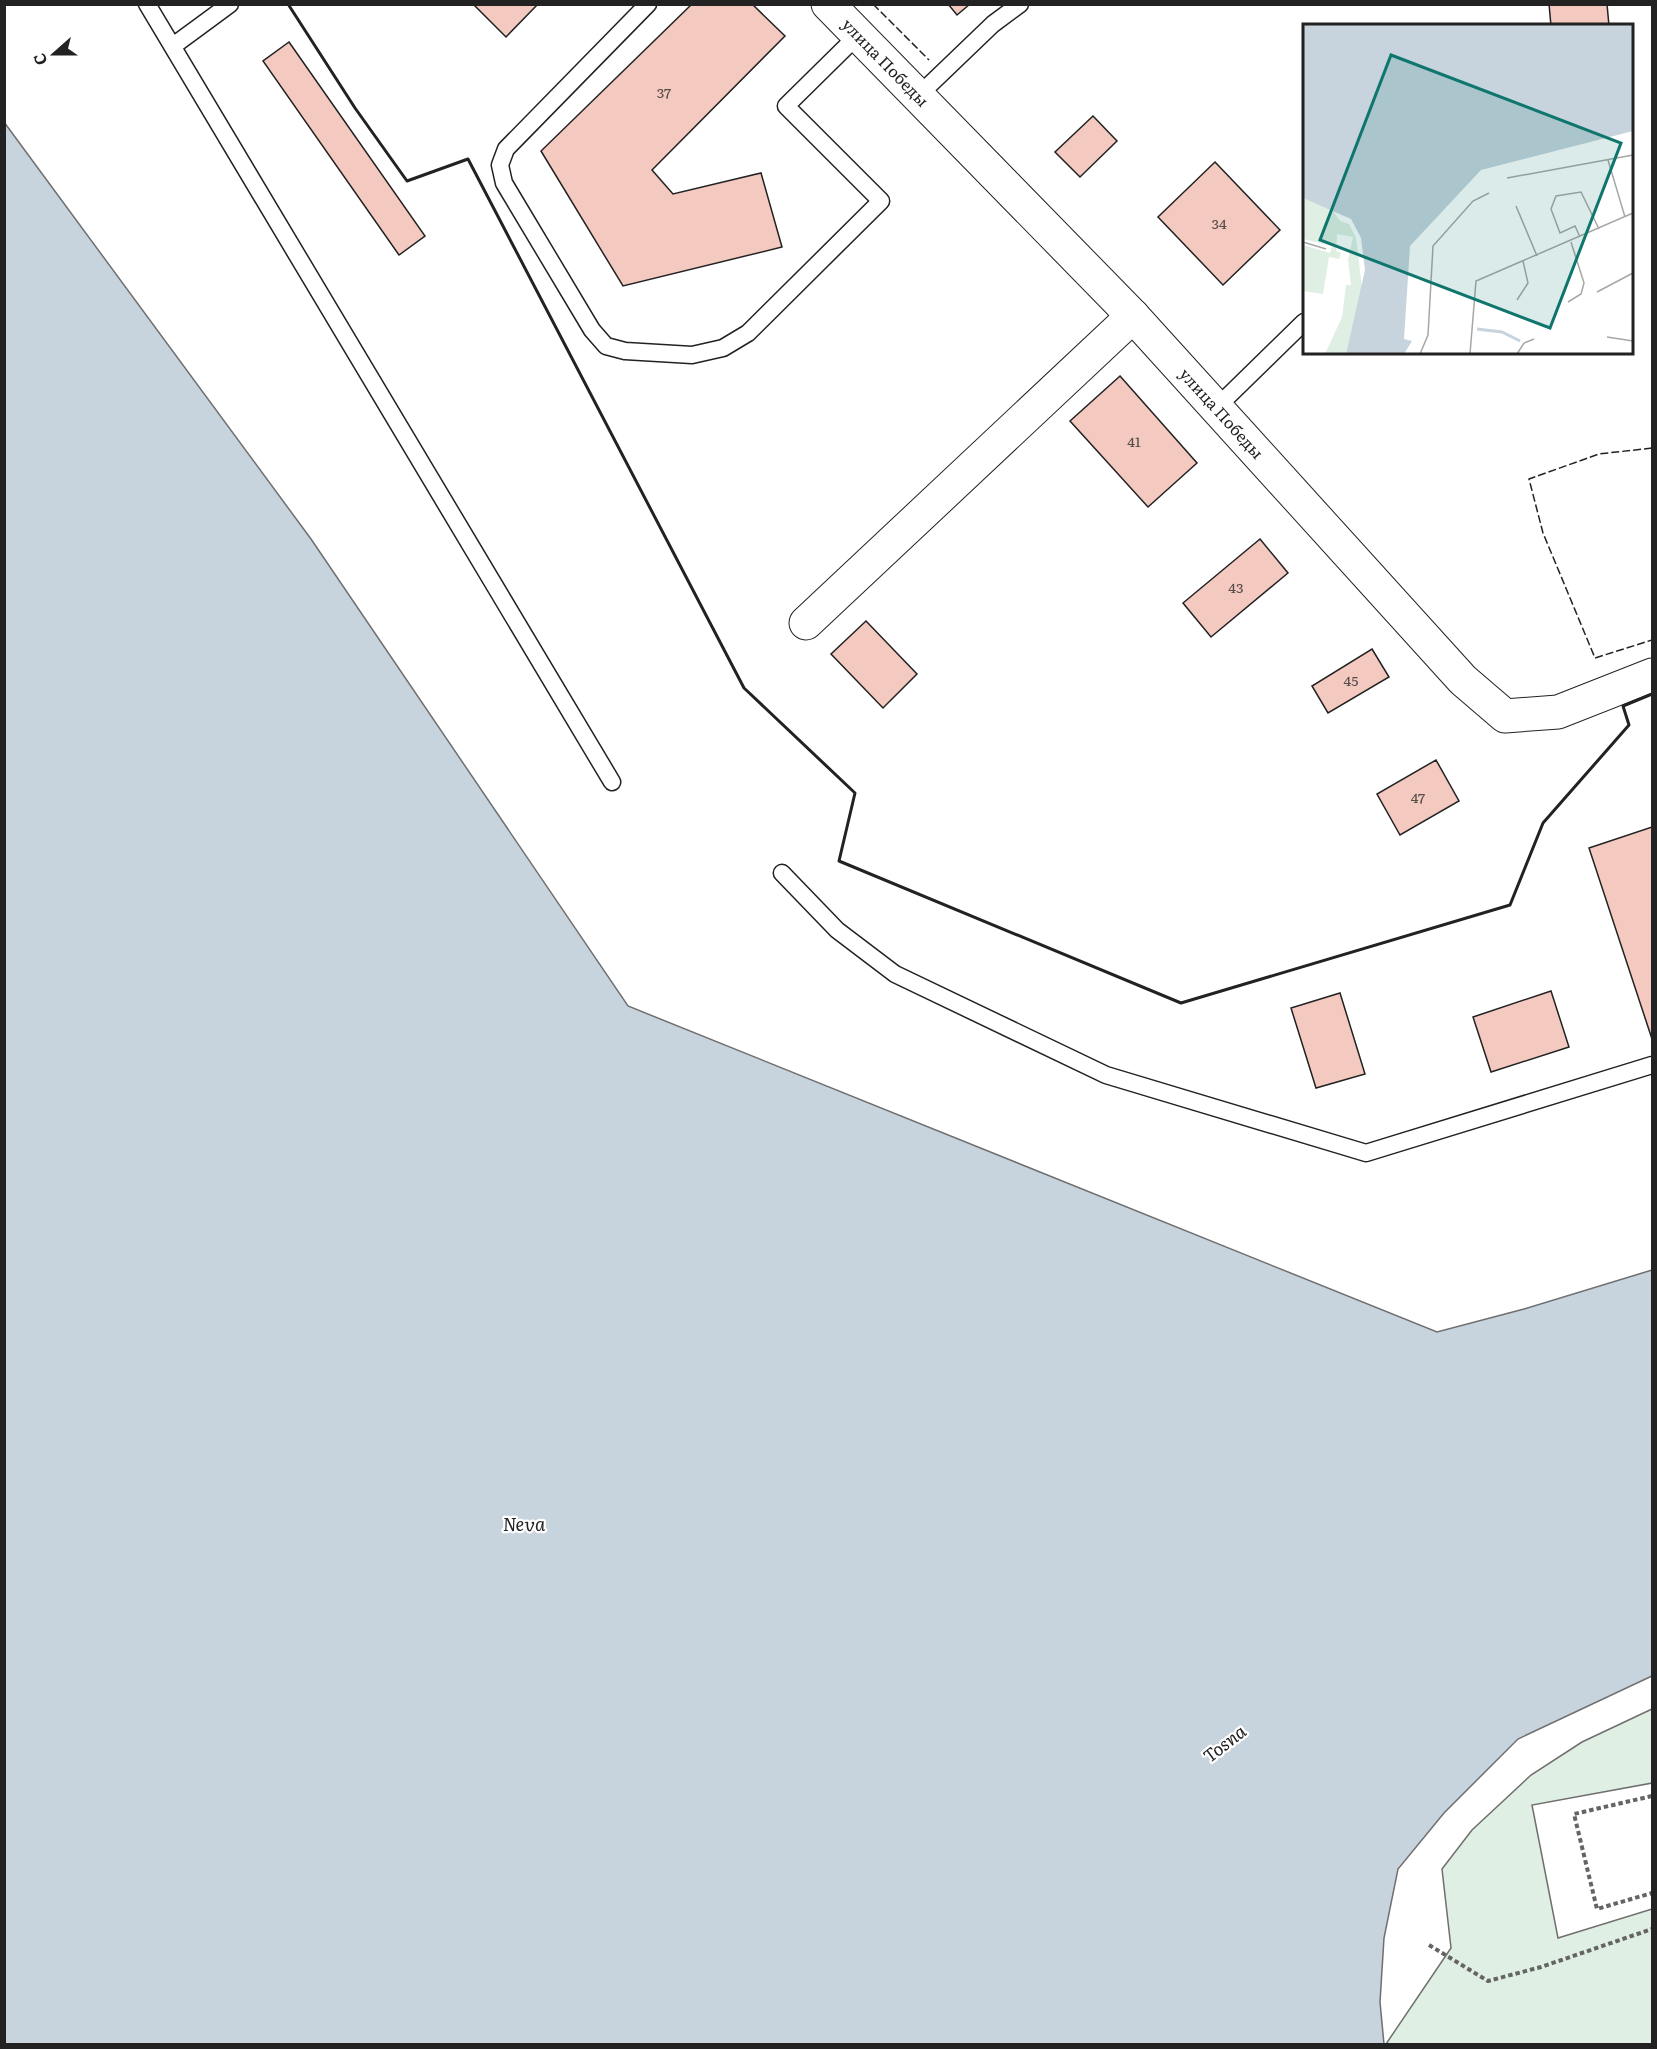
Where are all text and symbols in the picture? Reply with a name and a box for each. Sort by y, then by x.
street label: улица Победы [837,12,935,112]
north arrow [24,24,84,84]
inset map [1303,24,1633,354]
text: С [26,50,52,69]
house number: 37 [657,82,671,102]
house number: 34 [1211,213,1227,233]
street label: улица Победы [1175,362,1270,464]
house number: 41 [1127,431,1141,451]
house number: 43 [1228,577,1244,597]
house number: 45 [1344,670,1358,690]
house number: 47 [1411,787,1425,807]
water label: Neva [503,1510,546,1537]
water label: Tosna [1197,1717,1252,1768]

